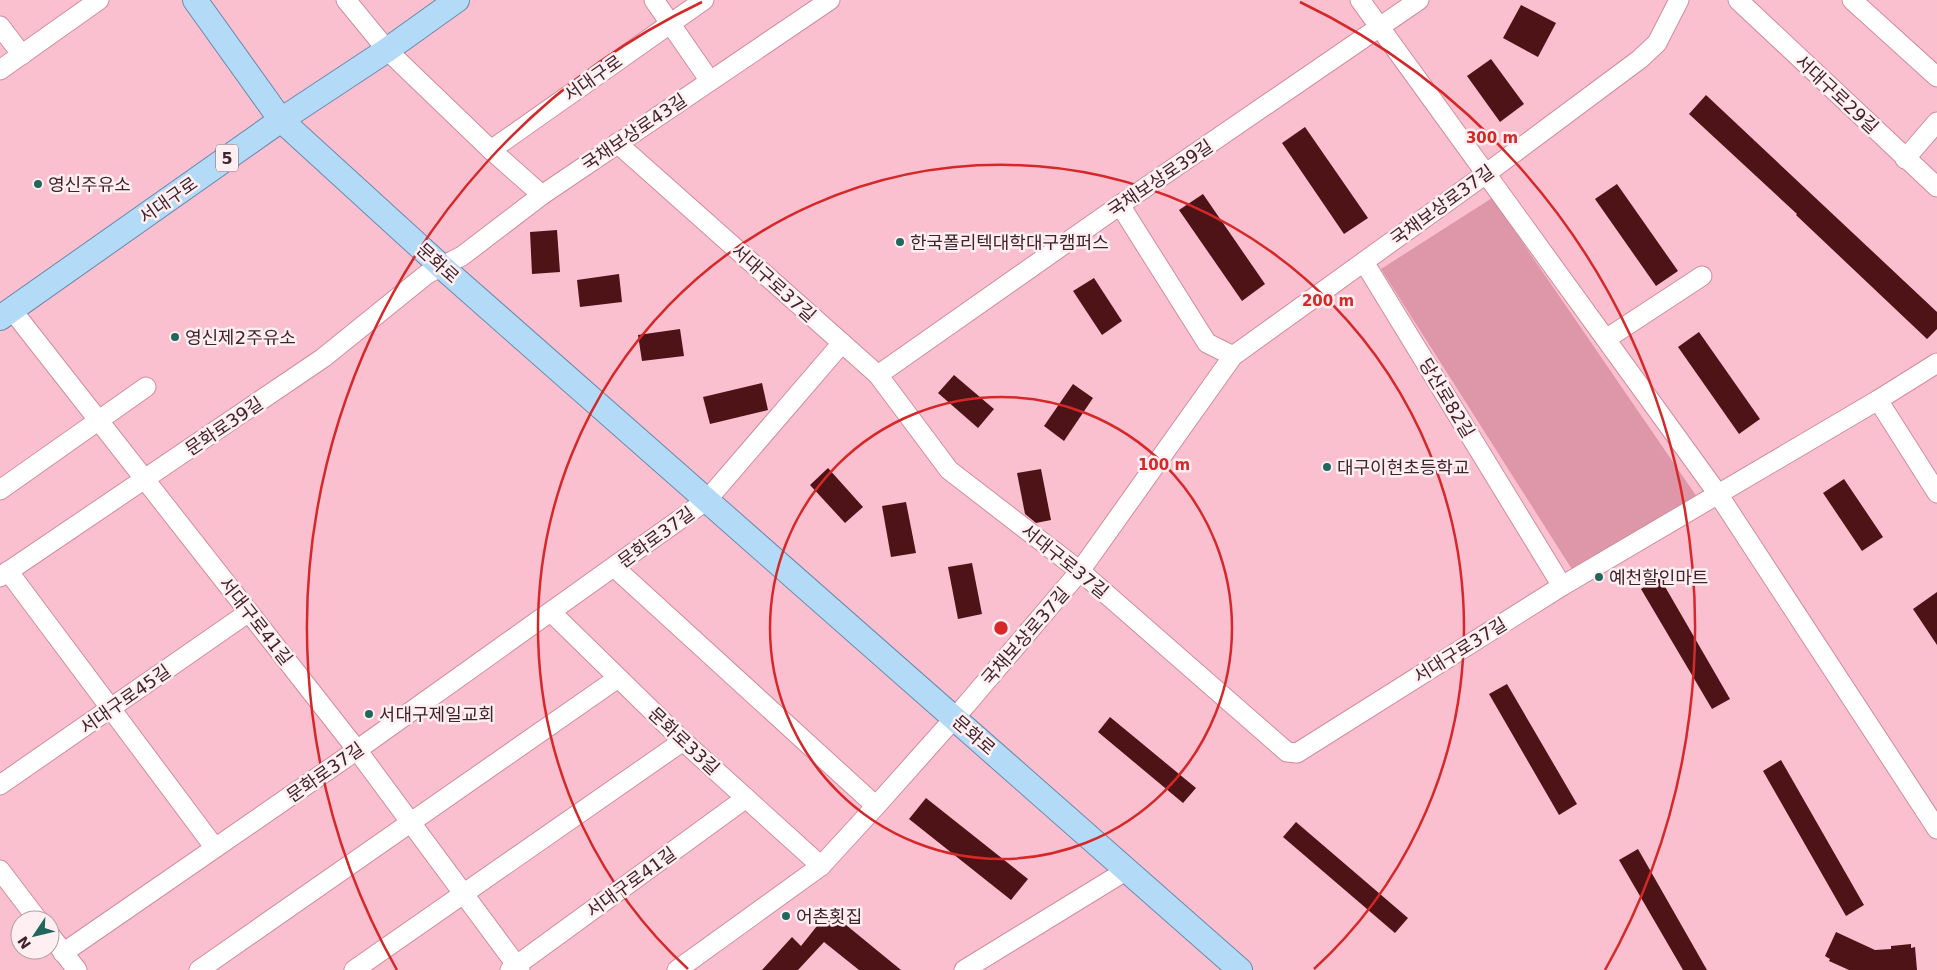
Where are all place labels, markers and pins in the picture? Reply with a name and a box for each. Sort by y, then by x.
place label: 영신주유소 [48,174,131,195]
marker: 영신주유소 [32,178,44,190]
place label: 한국폴리텍대학대구캠퍼스 [910,232,1109,253]
marker: 한국폴리텍대학대구캠퍼스 [894,236,906,248]
place label: 영신제2주유소 [185,327,296,348]
marker: 영신제2주유소 [169,331,181,343]
place label: 대구이현초등학교 [1337,457,1469,478]
marker: 대구이현초등학교 [1321,461,1333,473]
place label: 예천할인마트 [1609,567,1708,588]
marker: 예천할인마트 [1593,571,1605,583]
centre of rings [992,619,1010,637]
place label: 서대구제일교회 [379,704,495,725]
marker: 서대구제일교회 [363,708,375,720]
place label: 어촌횟집 [796,906,862,927]
marker: 어촌횟집 [780,910,792,922]

